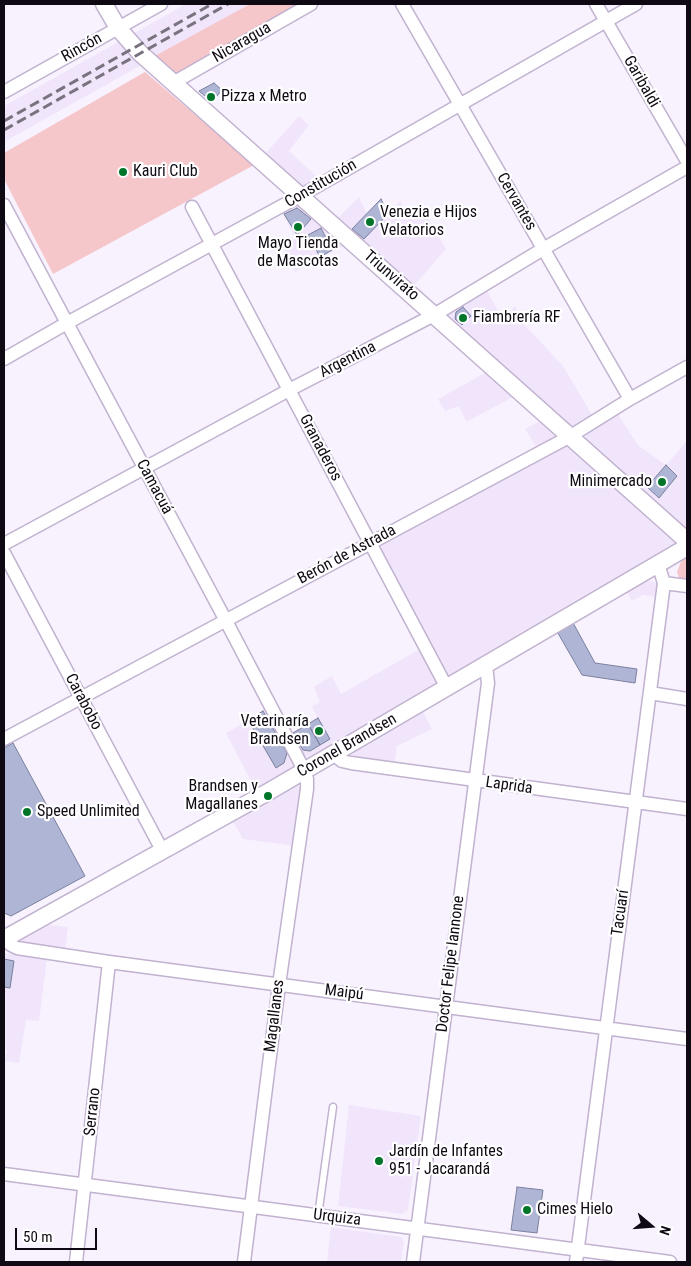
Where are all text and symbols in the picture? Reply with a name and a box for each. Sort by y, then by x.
street label: Nicaragua [209,19,275,67]
street label: Rincón [59,29,105,67]
street label: Garibaldi [619,53,663,111]
place label: Pizza x Metro [221,87,307,107]
marker: Pizza x Metro [205,91,217,103]
street label: Constitución [282,156,360,212]
place label: Kauri Club [133,162,198,182]
marker: Kauri Club [117,166,129,178]
street label: Cervantes [492,170,540,234]
place label: Venezia e Hijos Velatorios [380,203,477,241]
marker: Venezia e Hijos Velatorios [364,216,376,228]
marker: Mayo Tienda de Mascotas [292,221,304,233]
place label: Mayo Tienda de Mascotas [257,234,339,272]
street label: Triunvirato [359,247,423,305]
place label: Fiambrería RF [473,308,560,328]
marker: Fiambrería RF [457,312,469,324]
street label: Argentina [317,338,379,382]
street label: Granaderos [294,411,346,485]
street label: Camacuá [132,456,176,518]
place label: Minimercado [570,472,652,492]
marker: Minimercado [656,476,668,488]
street label: Berón de Astrada [295,521,399,589]
street label: Carabobo [60,671,106,733]
street label: Coronel Brandsen [294,710,400,782]
place label: Veterinaría Brandsen [240,712,309,750]
marker: Veterinaría Brandsen [313,725,325,737]
street label: Laprida [484,773,534,799]
place label: Brandsen y Magallanes [185,777,258,815]
marker: Brandsen y Magallanes [262,790,274,802]
place label: Speed Unlimited [37,802,140,822]
marker: Speed Unlimited [21,806,33,818]
street label: Tacuarí [608,889,634,937]
street label: Doctor Felipe Iannone [433,895,469,1033]
street label: Magallanes [261,979,289,1053]
street label: Maipú [323,981,365,1005]
street label: Serrano [81,1087,105,1137]
place label: Jardín de Infantes 951 - Jacarandá [389,1142,503,1180]
marker: Jardín de Infantes 951 - Jacarandá [373,1155,385,1167]
place label: Cimes Hielo [537,1200,613,1220]
north arrow [626,1201,676,1251]
marker: Cimes Hielo [521,1204,533,1216]
street label: Urquiza [312,1206,362,1230]
scale bar [18,1218,100,1250]
text: N [656,1224,674,1237]
text: 50 m [23,1228,53,1246]

